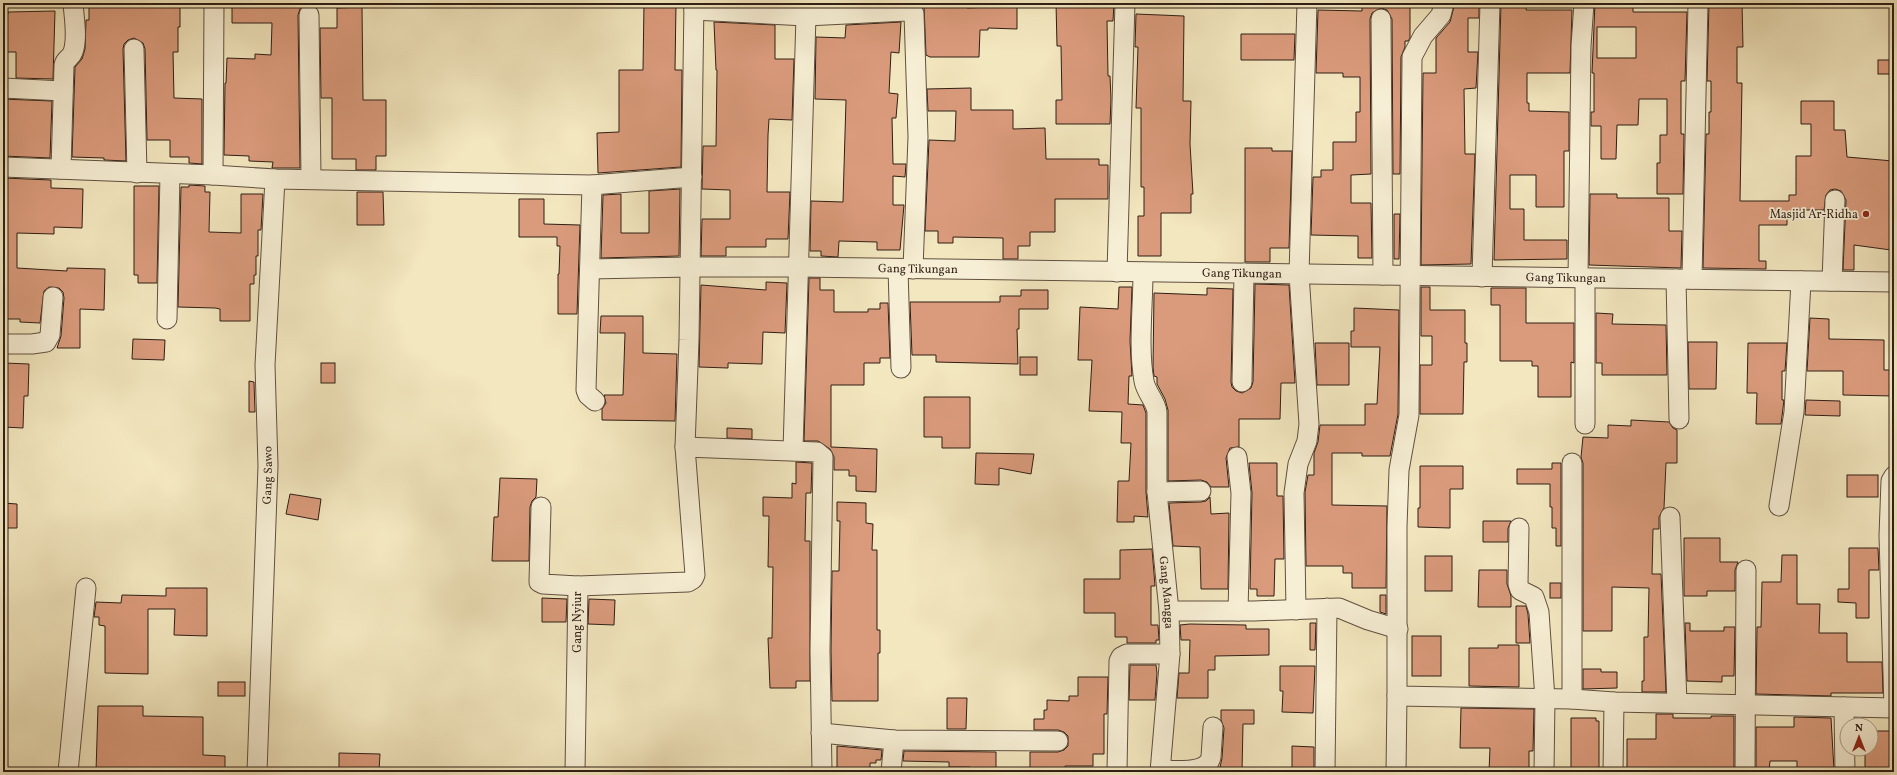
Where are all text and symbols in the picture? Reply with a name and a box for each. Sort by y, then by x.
place label: Masjid Ar-Ridha [1770,207,1858,223]
marker: Masjid Ar-Ridha [1861,209,1871,219]
street label: Gang Tikungan [878,261,958,278]
street label: Gang Tikungan [1202,266,1282,283]
street label: Gang Tikungan [1526,270,1606,287]
street label: Gang Sawo [260,446,277,505]
street label: Gang Mangga [1155,555,1176,629]
street label: Gang Nyiur [570,591,586,653]
north arrow [1839,717,1879,757]
text: N [1855,721,1863,736]

